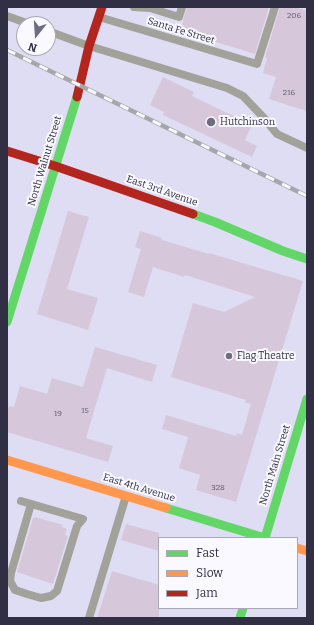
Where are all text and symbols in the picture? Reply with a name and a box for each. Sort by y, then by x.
house number: 206 [287,11,301,21]
street label: Santa Fe Street [146,15,216,47]
north arrow [16,16,56,56]
text: N [27,40,39,54]
house number: 216 [283,88,295,98]
street label: North Walnut Street [26,114,64,208]
marker: Hutchinson [205,116,217,128]
place label: Hutchinson [220,116,275,128]
street label: East 3rd Avenue [125,173,199,209]
place label: Flag Theatre [237,350,294,362]
marker: Flag Theatre [224,351,234,361]
house number: 15 [81,406,89,416]
house number: 19 [54,409,62,419]
street label: North Main Street [257,423,293,507]
street label: East 4th Avenue [102,471,176,505]
house number: 328 [211,483,225,493]
legend [158,537,298,609]
text: Fast [196,546,219,560]
text: Slow [196,566,223,580]
text: Jam [196,586,218,600]

